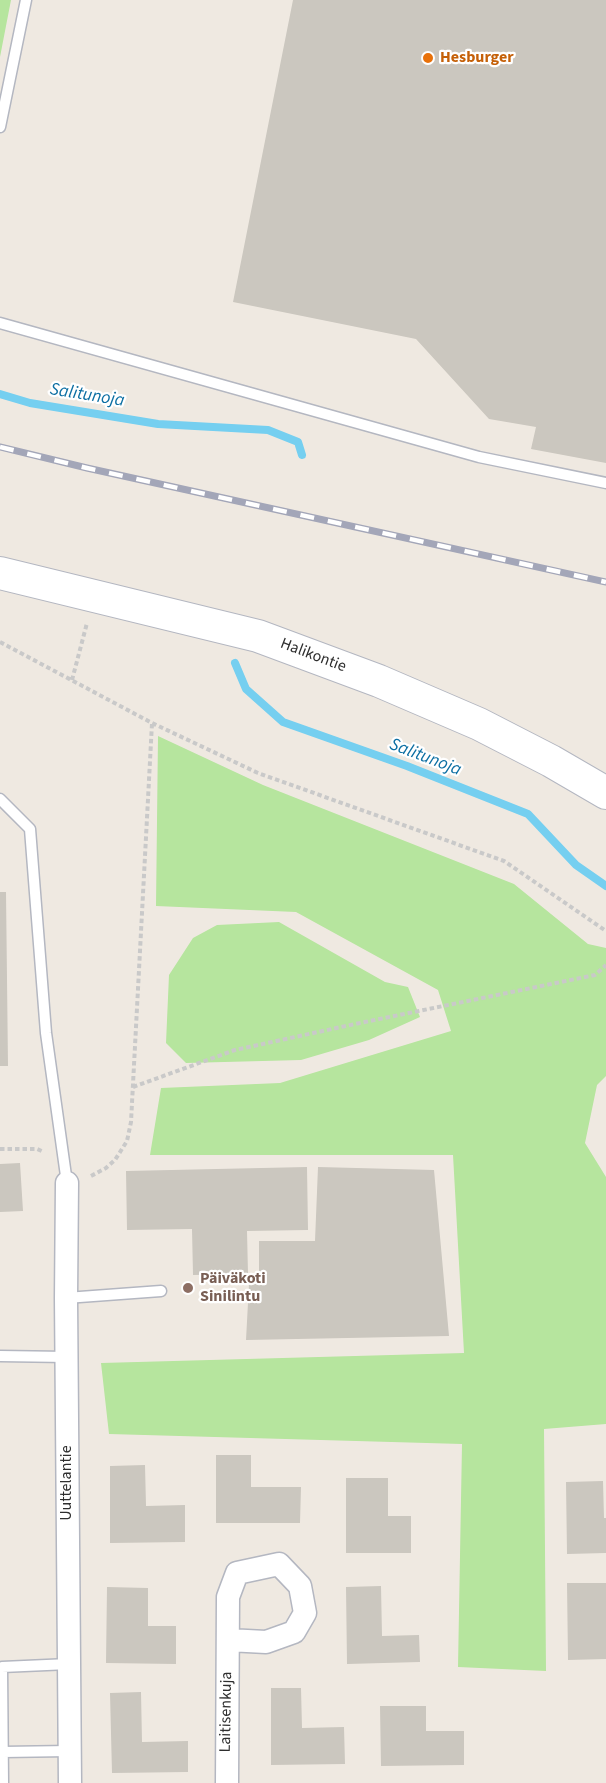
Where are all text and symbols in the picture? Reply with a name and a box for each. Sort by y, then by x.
place label: Hesburger [440,48,514,68]
marker: Hesburger [421,51,435,65]
water label: Salitunoja [48,379,126,413]
street label: Halikontie [277,635,349,677]
water label: Salitunoja [386,734,464,782]
place label: Päiväkoti Sinilintu [200,1269,266,1307]
marker: Päiväkoti Sinilintu [181,1281,195,1295]
street label: Uuttelantie [57,1445,77,1521]
street label: Laitisenkuja [217,1671,237,1753]

